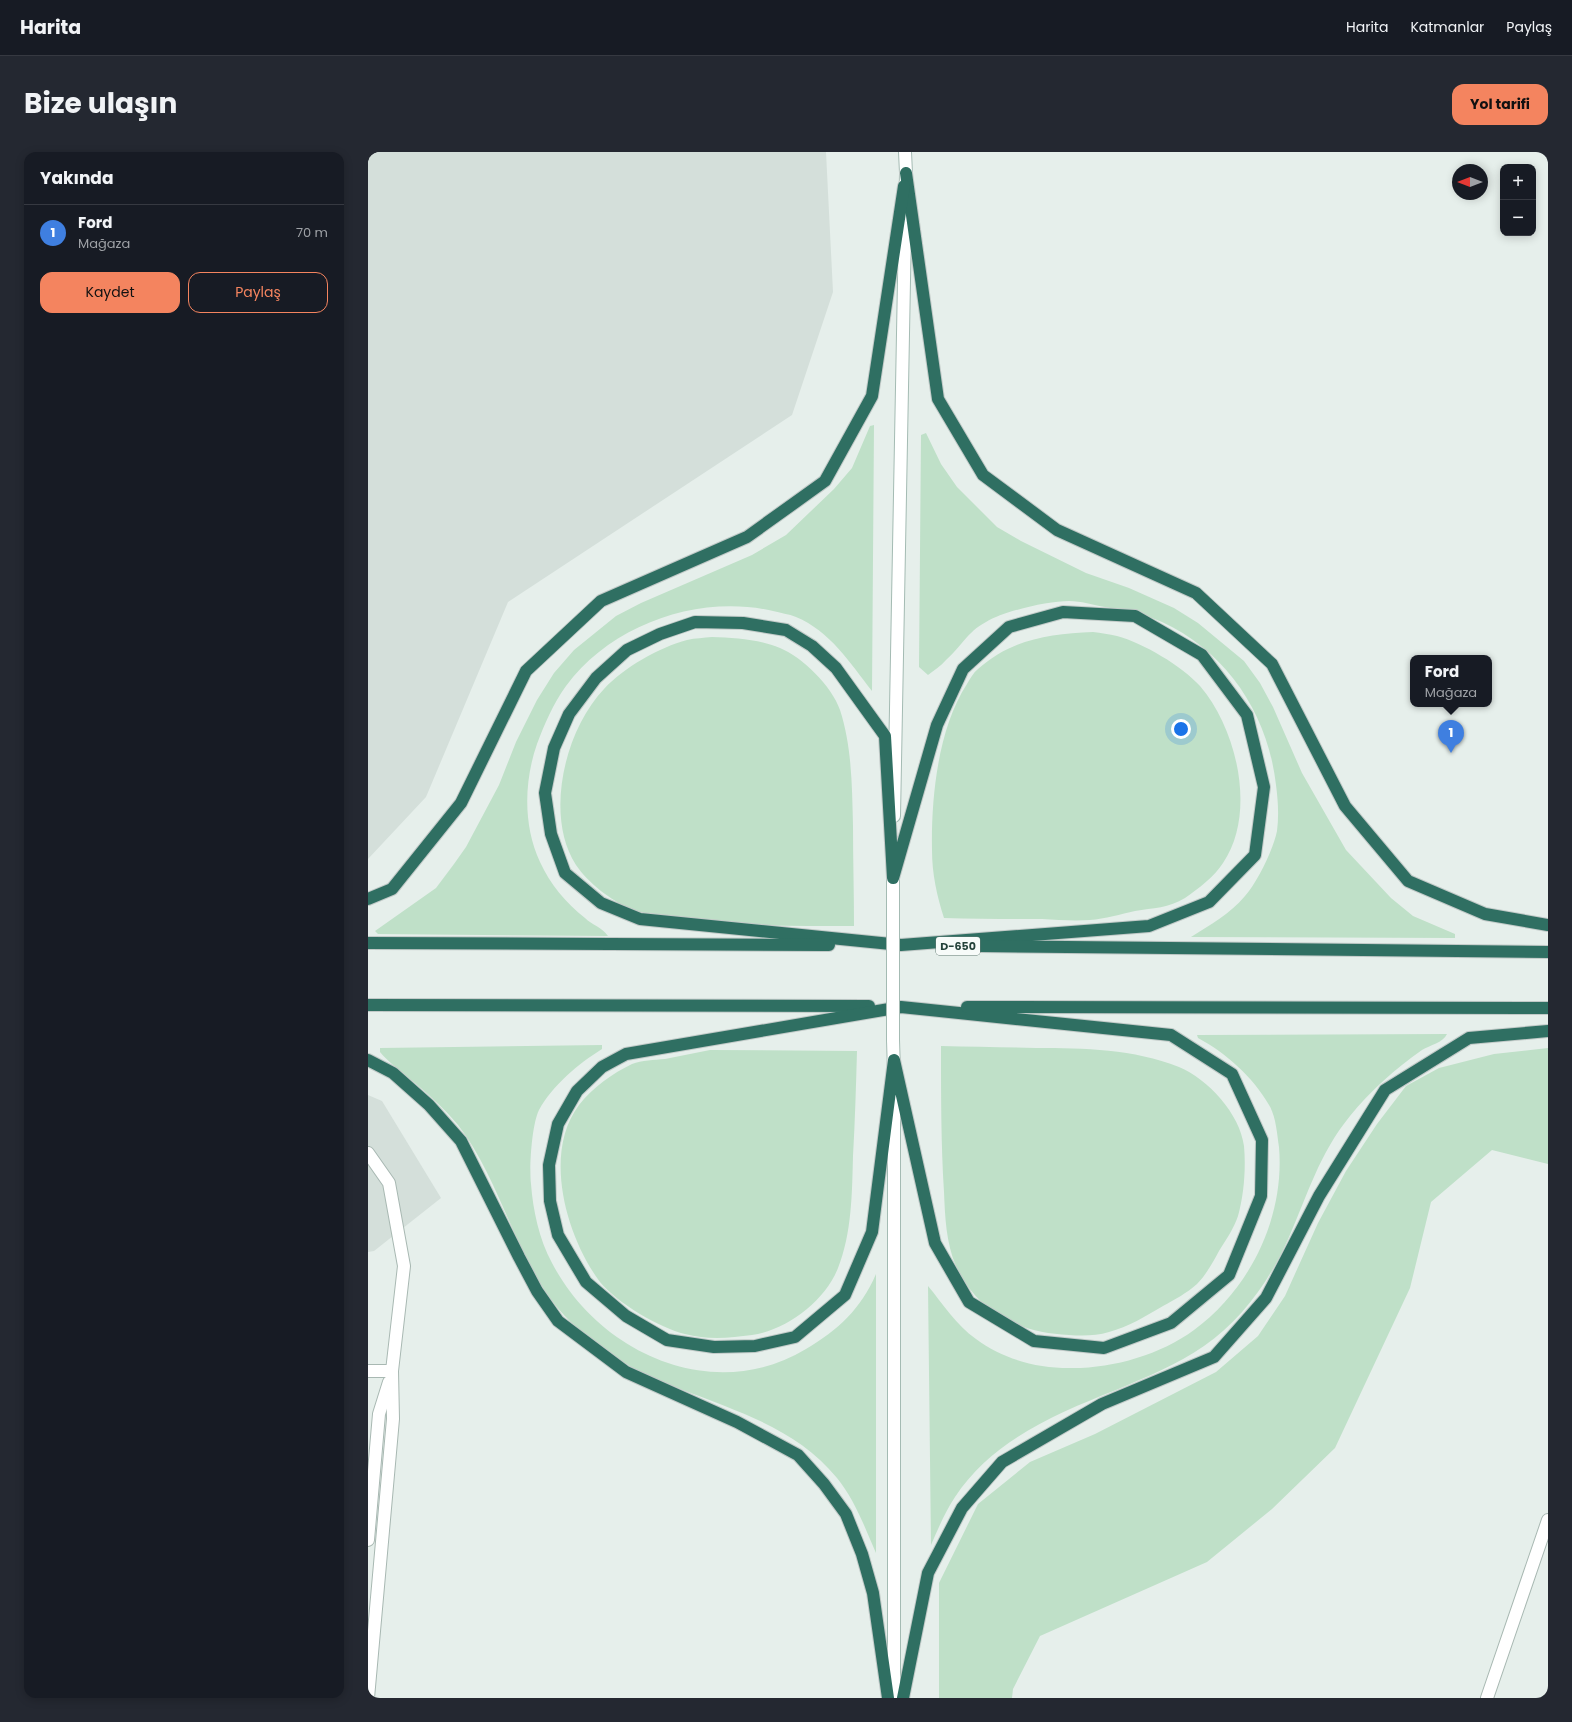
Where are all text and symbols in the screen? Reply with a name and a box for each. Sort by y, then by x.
text: Harita [20,14,81,41]
text: Harita [1346,17,1388,37]
text: Katmanlar [1410,17,1484,37]
text: Paylaş [1506,17,1552,37]
text: Bize ulaşın [24,84,177,123]
button: Yol tarifi [1452,84,1548,125]
north arrow [1452,164,1488,200]
map controls [1500,164,1536,236]
button: + [1500,164,1536,200]
text: Yakında [40,166,113,190]
button: − [1500,200,1536,236]
text: Ford [78,212,112,233]
text: 1 [51,223,55,242]
text: 70 m [296,223,328,242]
text: Mağaza [78,234,130,253]
button: Kaydet [40,272,180,313]
button: Paylaş [188,272,328,313]
popup [1410,655,1492,707]
text: Ford [1425,661,1459,682]
text: Mağaza [1425,683,1477,702]
your location [1171,719,1191,739]
pin: 1 [1438,720,1464,753]
road number: D-650 [936,937,980,955]

